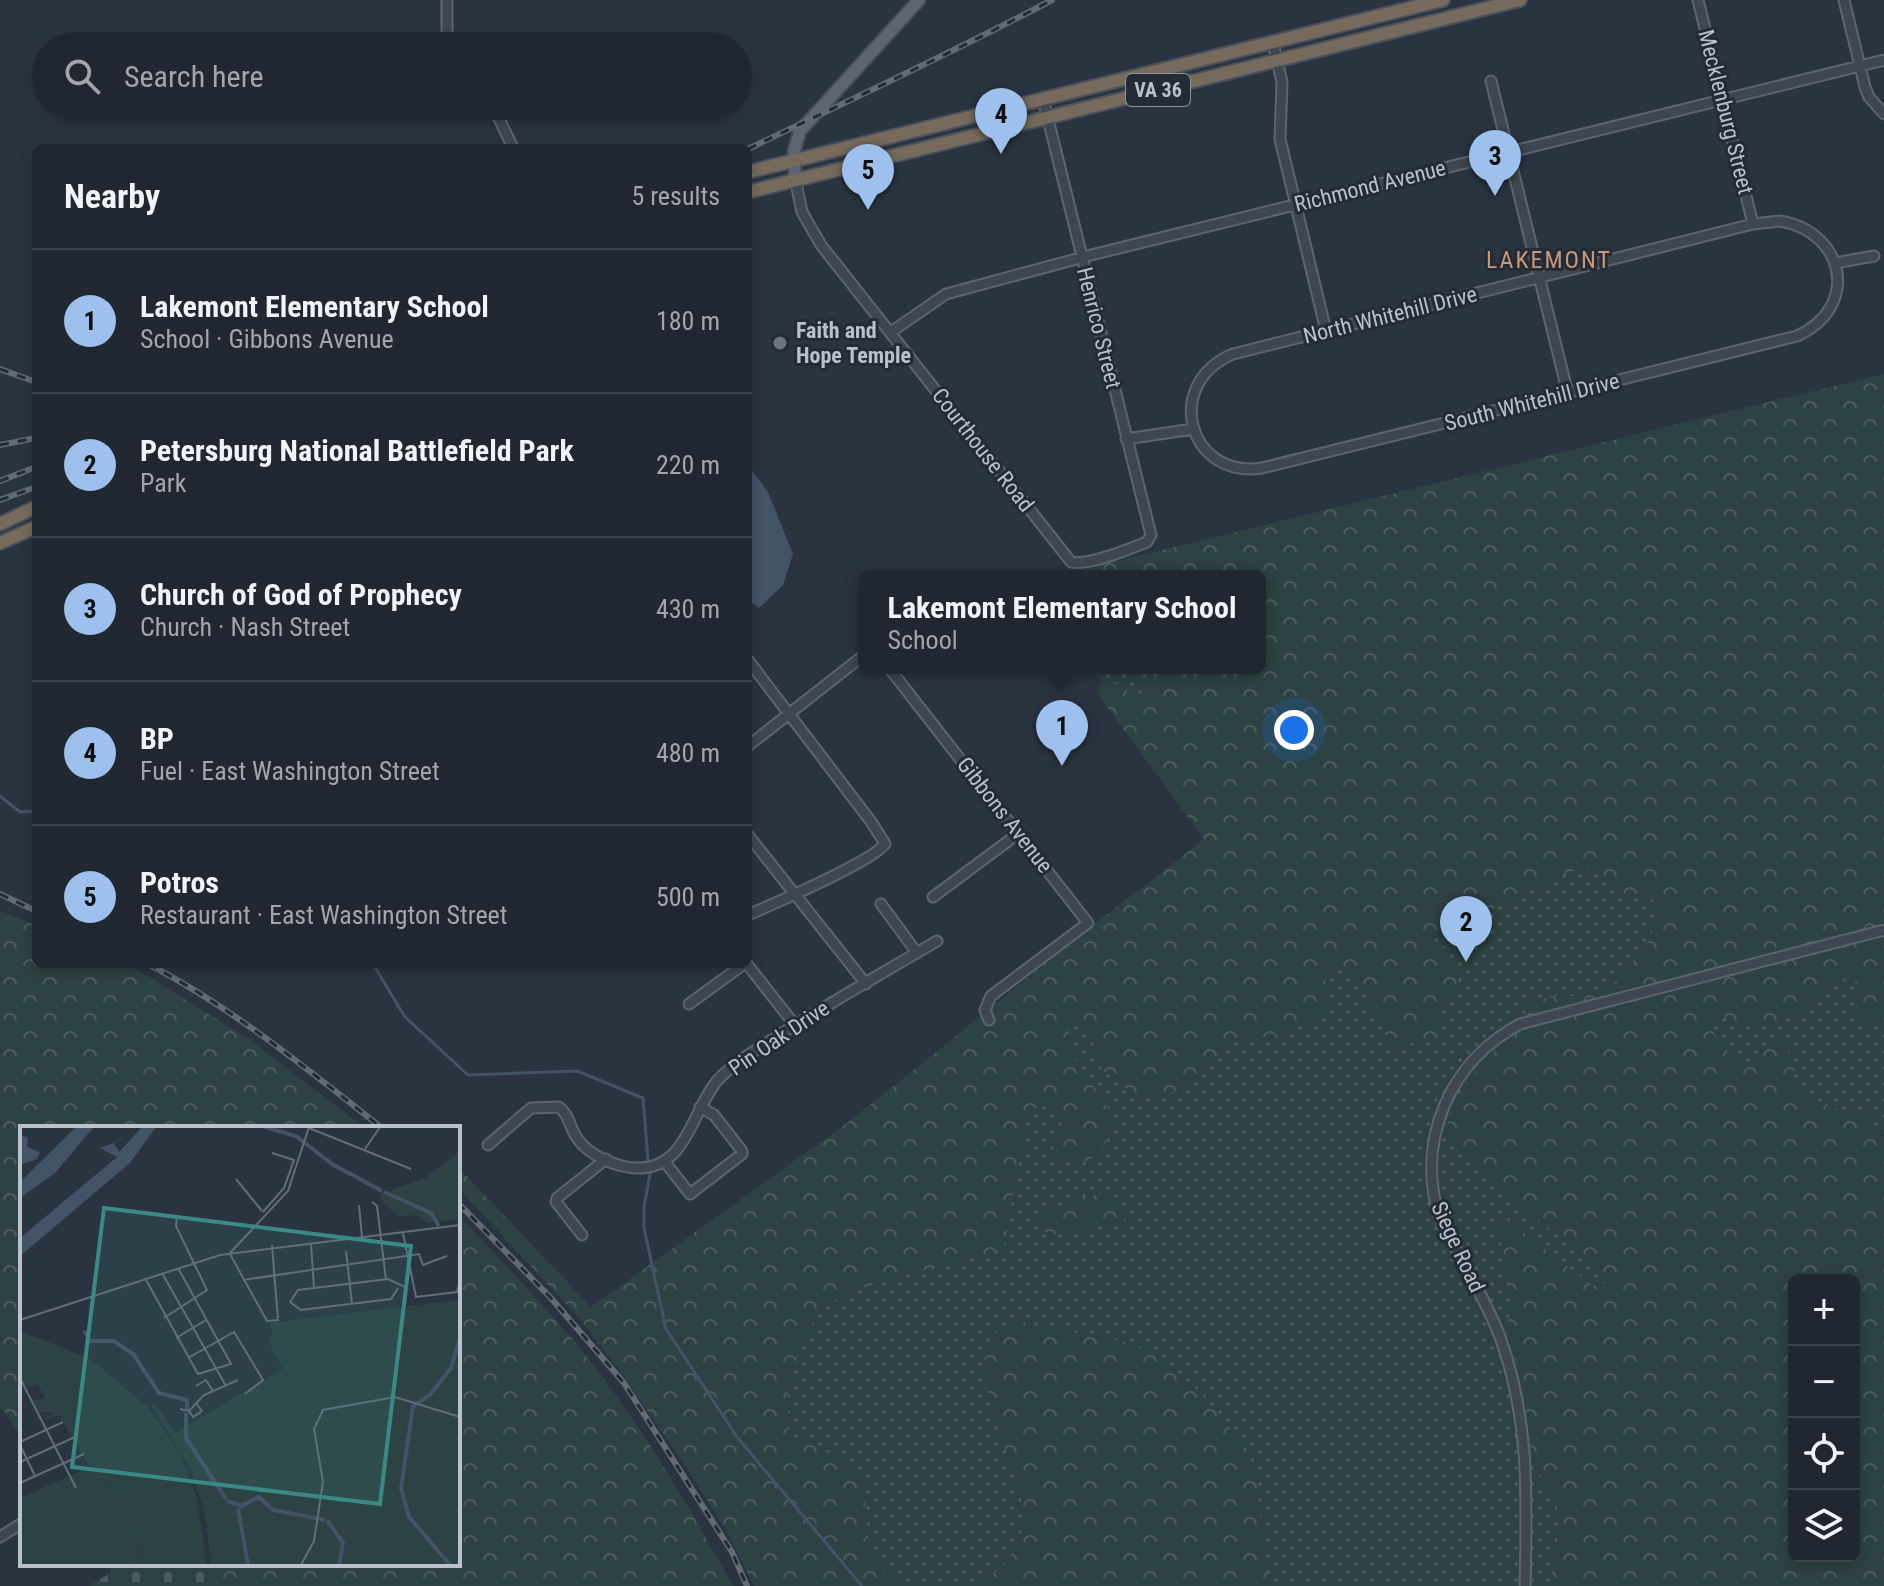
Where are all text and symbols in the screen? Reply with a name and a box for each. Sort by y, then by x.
street label: Mecklenburg Street [1693,27,1759,197]
search box [32,32,752,120]
icon: search [60,54,104,98]
text: Search here [124,59,264,94]
road number: VA 36 [1126,74,1190,106]
pin: 4 [975,88,1027,154]
pin: 3 [1469,130,1521,196]
pin: 5 [842,144,894,210]
street label: Richmond Avenue [1292,155,1448,217]
text: Nearby [64,176,160,216]
text: 5 results [631,181,720,211]
district label: LAKEMONT [1486,246,1612,274]
street label: Henrico Street [1072,265,1126,391]
street label: North Whitehill Drive [1301,281,1479,349]
text: Lakemont Elementary School [140,289,489,324]
text: 1 [83,306,97,336]
text: 180 m [656,306,720,336]
place label: Faith and Hope Temple [796,318,911,368]
text: School · Gibbons Avenue [140,324,394,354]
marker: Faith and Hope Temple [771,334,789,352]
street label: South Whitehill Drive [1442,368,1622,436]
street label: Courthouse Road [927,383,1039,517]
text: Petersburg National Battlefield Park [140,433,574,468]
text: 2 [83,450,97,480]
text: 220 m [656,450,720,480]
text: Park [140,468,186,498]
popup [858,570,1266,674]
text: Church of God of Prophecy [140,577,462,612]
text: Lakemont Elementary School [888,590,1236,625]
text: 3 [83,594,97,624]
text: 430 m [656,594,720,624]
text: Church · Nash Street [140,612,350,642]
text: School [888,625,958,655]
pin: 1 [1036,700,1088,766]
your location [1274,710,1314,750]
text: BP [140,721,174,756]
text: 4 [83,738,97,768]
text: 480 m [656,738,720,768]
street label: Gibbons Avenue [952,752,1058,878]
text: Fuel · East Washington Street [140,756,440,786]
text: Potros [140,865,219,900]
text: 5 [83,882,97,912]
text: 500 m [656,882,720,912]
pin: 2 [1440,896,1492,962]
text: Restaurant · East Washington Street [140,900,508,930]
street label: Pin Oak Drive [724,995,834,1081]
inset map [20,1126,460,1566]
street label: Siege Road [1426,1198,1490,1296]
map controls [1788,1274,1860,1562]
button: + [1788,1274,1860,1346]
button: − [1788,1346,1860,1418]
button: locate [1788,1418,1860,1490]
button: layers [1788,1490,1860,1562]

